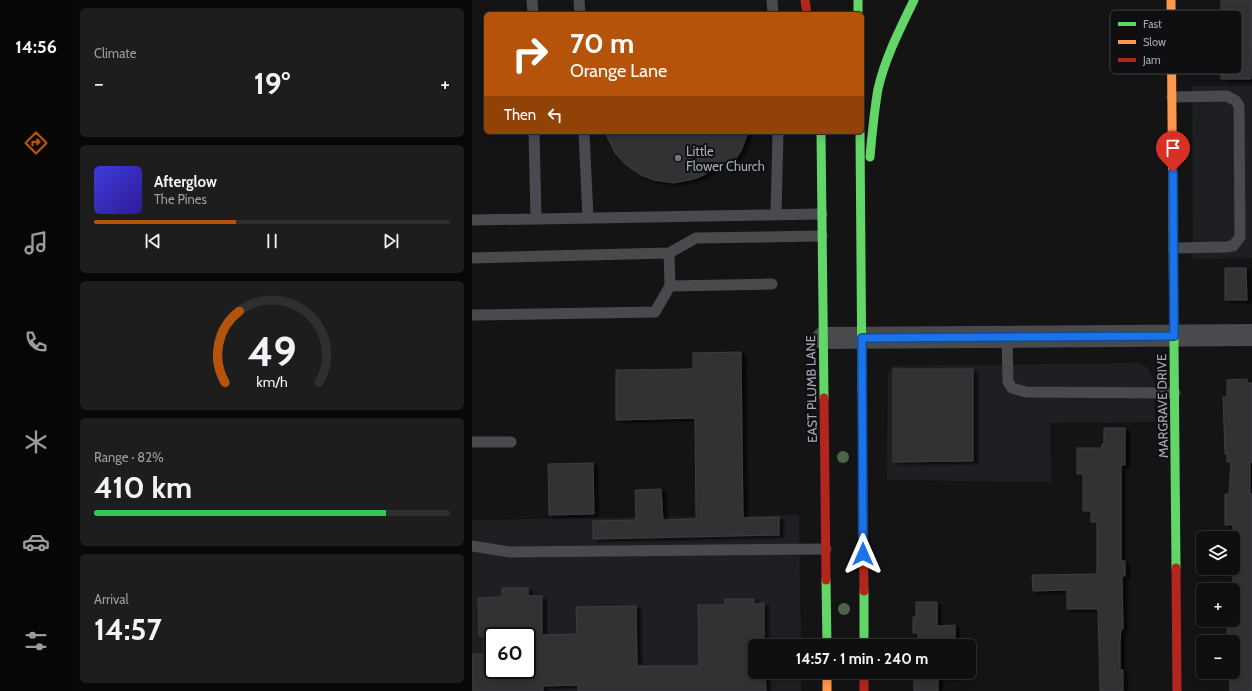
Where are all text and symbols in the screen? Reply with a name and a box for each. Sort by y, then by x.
legend [1110,10,1242,74]
text: Fast [1143,17,1162,31]
text: 70 m [570,26,634,60]
icon: right [504,28,556,80]
text: Slow [1143,35,1166,49]
text: 14:56 [15,36,57,58]
text: Climate [94,45,136,61]
text: Jam [1142,53,1161,67]
text: Orange Lane [570,60,667,82]
text: 19° [254,65,290,102]
text: − [94,70,104,97]
text: + [440,70,450,97]
icon: left [544,104,566,126]
text: Then [504,106,536,124]
icon: directions [22,129,50,157]
pin [1156,131,1190,172]
icon: arrive [1162,137,1184,159]
place label: Little Flower Church [686,143,765,174]
marker: Little Flower Church [673,153,683,163]
text: Afterglow [154,173,217,191]
text: The Pines [154,191,207,207]
icon: music [22,229,50,257]
icon: previous [142,230,164,252]
icon: pause [261,230,283,252]
icon: next [380,230,402,252]
text: 49 [247,326,297,376]
icon: phone [22,328,50,356]
street label: EAST PLUMB LANE [802,335,820,443]
street label: MARGRAVE DRIVE [1153,354,1171,458]
text: km/h [256,373,288,391]
icon: climate [22,428,50,456]
text: Range · 82% [94,449,164,465]
text: 410 km [94,469,192,506]
icon: car [22,528,50,556]
map controls [1196,531,1240,679]
button: layers [1196,531,1240,575]
position arrow [842,533,884,575]
button: + [1196,583,1240,627]
text: Arrival [94,591,129,607]
text: 14:57 [94,611,162,648]
icon: filters [22,627,50,655]
speed limit sign: 60 [484,627,536,679]
button: − [1196,635,1240,679]
text: 14:57 · 1 min · 240 m [796,650,928,668]

